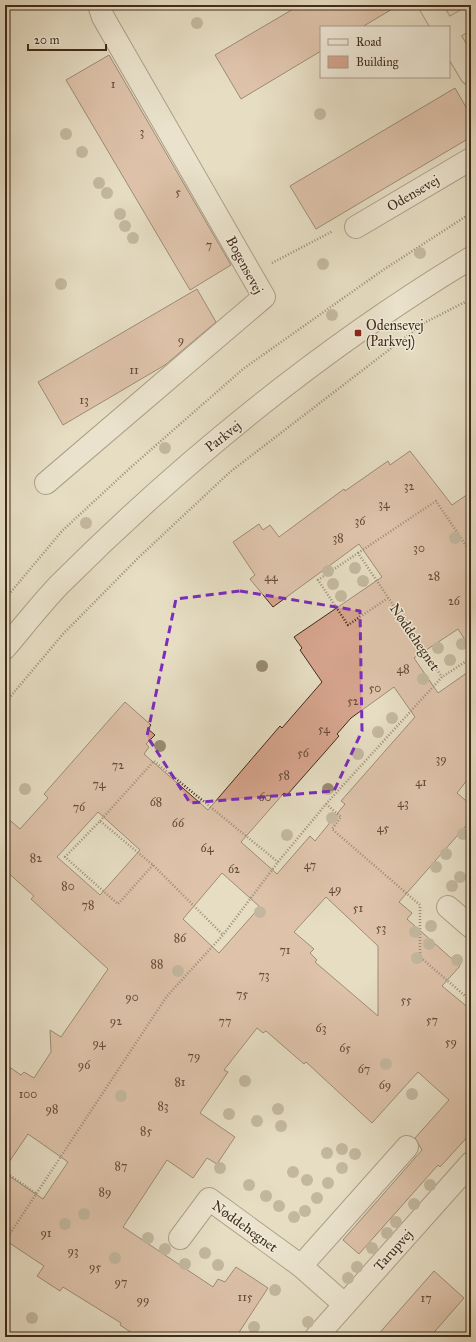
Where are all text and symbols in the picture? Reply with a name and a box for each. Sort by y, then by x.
scale bar [28,26,106,52]
legend [320,26,450,78]
text: 20 m [34,33,60,47]
text: Road [356,35,382,49]
text: Building [356,55,399,70]
house number: 1 [111,77,116,91]
house number: 3 [140,125,145,139]
street label: Odensevej [384,172,443,215]
house number: 5 [175,185,181,199]
street label: Bogensevej [222,233,267,297]
house number: 7 [206,238,212,252]
place label: Odensevej (Parkvej) [366,317,424,351]
marker: Odensevej (Parkvej) [353,328,363,338]
house number: 9 [178,333,184,347]
house number: 11 [129,363,139,377]
house number: 13 [79,393,89,407]
street label: Parkvej [202,417,245,456]
house number: 32 [404,479,414,493]
house number: 34 [378,497,390,511]
house number: 36 [355,514,366,528]
house number: 38 [332,531,344,545]
house number: 30 [413,541,425,555]
house number: 28 [428,569,440,583]
house number: 44 [264,570,278,584]
house number: 26 [448,594,461,608]
street label: Nøddehegnet [386,601,443,674]
house number: 48 [396,662,410,676]
house number: 50 [369,681,381,695]
house number: 52 [347,694,359,708]
house number: 54 [318,722,330,736]
house number: 56 [297,746,310,760]
house number: 39 [435,752,447,766]
house number: 72 [112,758,124,772]
house number: 58 [278,768,290,782]
house number: 41 [415,775,427,789]
house number: 74 [93,777,106,791]
house number: 60 [258,790,272,804]
house number: 68 [150,795,162,809]
house number: 43 [397,796,409,810]
house number: 76 [73,800,86,814]
house number: 66 [172,816,185,830]
house number: 45 [377,821,390,835]
house number: 64 [201,841,214,855]
house number: 82 [30,851,42,865]
house number: 47 [304,858,316,872]
house number: 62 [228,862,240,876]
house number: 80 [61,879,75,893]
house number: 49 [328,882,342,896]
house number: 78 [82,898,94,912]
house number: 51 [353,901,363,915]
house number: 53 [376,921,386,935]
house number: 86 [174,931,187,945]
house number: 71 [279,943,291,957]
house number: 88 [151,957,163,971]
house number: 73 [258,968,270,982]
house number: 75 [236,987,248,1001]
house number: 90 [125,990,139,1004]
house number: 55 [400,993,412,1007]
house number: 57 [426,1013,438,1027]
house number: 92 [110,1014,122,1028]
house number: 77 [219,1014,231,1028]
house number: 63 [316,1021,327,1035]
house number: 59 [445,1035,457,1049]
house number: 94 [92,1036,106,1050]
house number: 65 [339,1041,351,1055]
house number: 79 [188,1049,200,1063]
house number: 96 [78,1058,91,1072]
house number: 67 [358,1062,370,1076]
house number: 81 [174,1075,186,1089]
house number: 69 [379,1078,391,1092]
house number: 100 [19,1087,37,1101]
house number: 83 [157,1099,169,1113]
house number: 98 [46,1102,58,1116]
house number: 85 [140,1124,152,1138]
house number: 87 [115,1159,127,1173]
house number: 89 [99,1185,111,1199]
street label: Nøddehegnet [209,1197,281,1256]
house number: 91 [40,1226,52,1240]
street label: Tarupvej [370,1226,416,1275]
house number: 93 [67,1244,79,1258]
house number: 95 [89,1260,101,1274]
house number: 97 [115,1275,127,1289]
house number: 115 [238,1290,253,1304]
house number: 17 [420,1291,432,1305]
house number: 99 [137,1293,149,1307]

